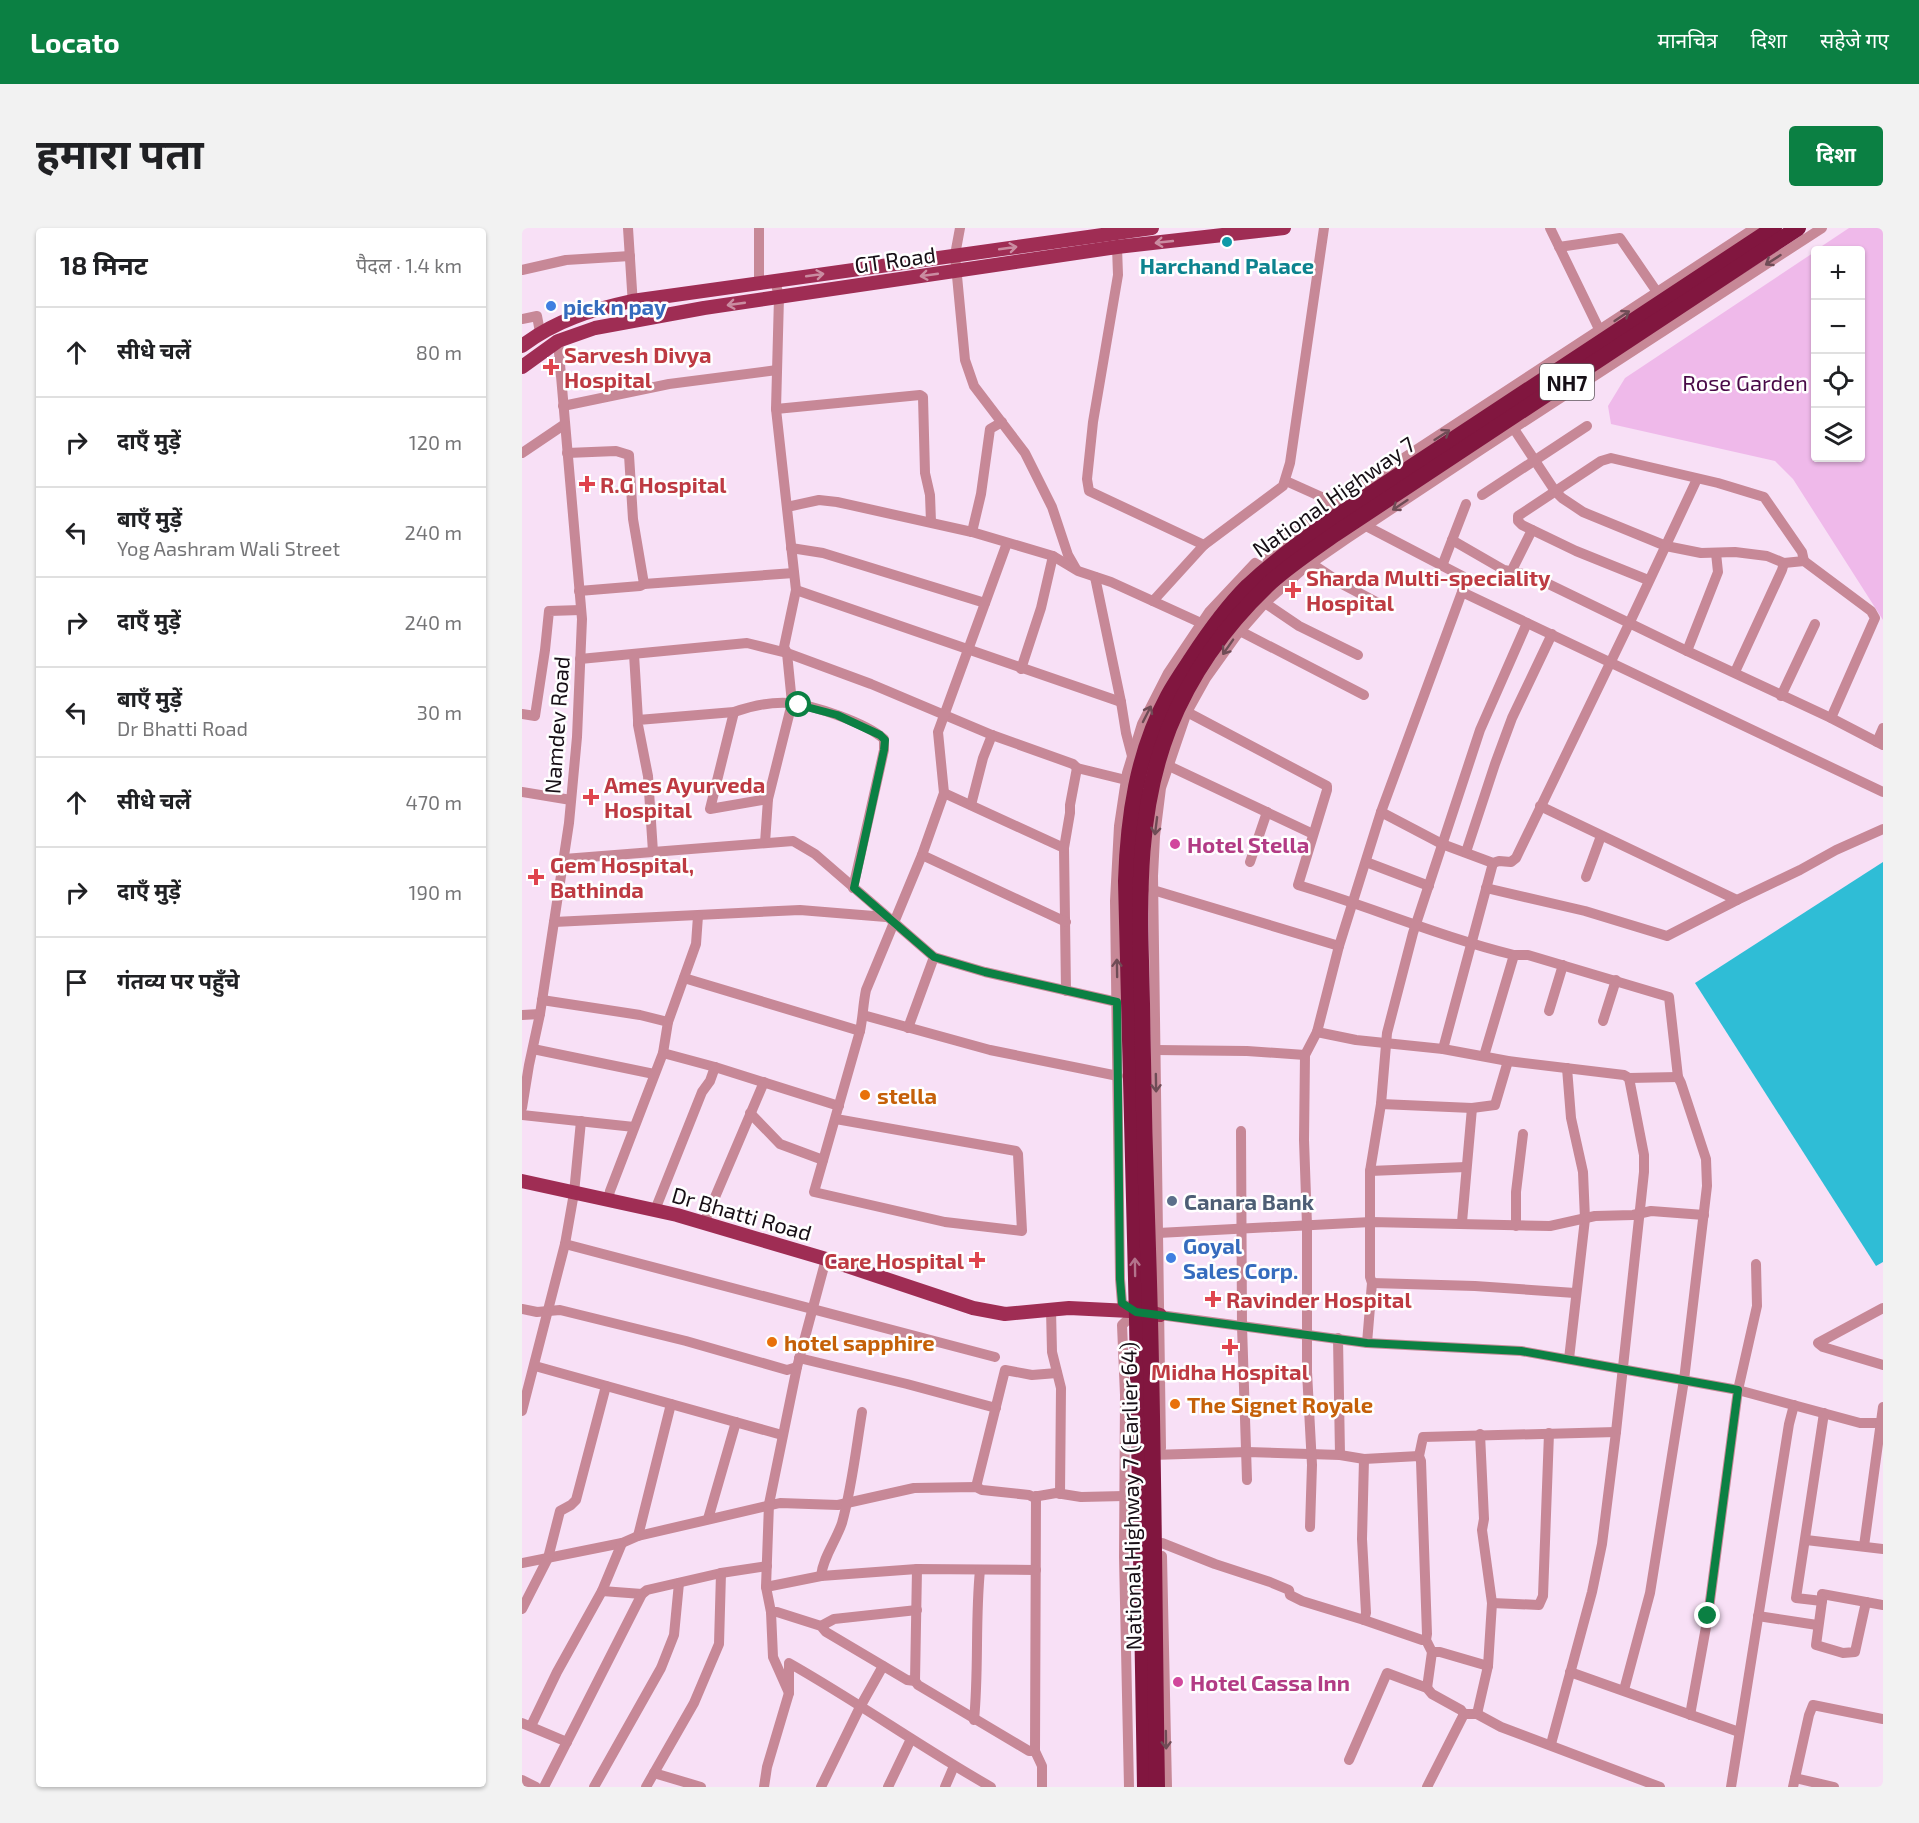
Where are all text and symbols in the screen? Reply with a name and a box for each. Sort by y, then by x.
text: Locato [30,25,120,59]
text: मानचित्र [1658,27,1718,52]
text: दिशा [1751,27,1787,52]
text: सहेजे गए [1820,27,1889,52]
button: दिशा [1789,126,1883,186]
text: हमारा पता [36,127,204,177]
marker: Harchand Palace [1220,235,1234,249]
one-way arrow [1154,237,1174,248]
street label: GT Road [853,240,937,278]
one-way arrow [997,242,1017,253]
map controls [1811,246,1865,462]
button: + [1811,246,1865,300]
text: 18 मिनट [60,249,148,280]
place label: Harchand Palace [1140,252,1314,278]
text: पैदल · 1.4 km [356,253,462,277]
one-way arrow [1766,254,1782,266]
one-way arrow [804,269,824,280]
one-way arrow [920,270,940,281]
place label: pick n pay [563,293,667,320]
one-way arrow [727,298,747,309]
marker: pick n pay [544,299,558,313]
button: − [1811,300,1865,354]
one-way arrow [1613,310,1630,322]
icon: ahead [60,336,93,369]
text: सीधे चलें [117,337,191,363]
text: 80 m [416,340,462,364]
place label: Sarvesh Divya Hospital [564,341,712,392]
button: locate [1811,354,1865,408]
marker: Sarvesh Divya Hospital [542,358,560,376]
road number: NH7 [1540,364,1594,400]
park label: Rose Garden [1682,369,1808,395]
button: layers [1811,408,1865,462]
icon: right [60,426,93,459]
text: दाएँ मुड़ें [117,427,181,453]
one-way arrow [1433,428,1450,441]
text: 120 m [409,430,462,454]
street label: National Highway 7 [1247,430,1419,562]
place label: R.G Hospital [600,471,727,497]
marker: R.G Hospital [578,475,596,493]
one-way arrow [1392,499,1408,511]
text: बाएँ मुड़ें [117,505,182,531]
icon: left [60,516,93,549]
text: 240 m [404,520,462,544]
text: Yog Aashram Wali Street [117,536,340,560]
place label: Sharda Multi-speciality Hospital [1306,564,1551,615]
marker: Sharda Multi-speciality Hospital [1284,581,1302,599]
icon: right [60,606,93,639]
text: दाएँ मुड़ें [117,607,181,633]
text: 240 m [404,610,462,634]
one-way arrow [1222,639,1234,655]
street label: Namdev Road [538,655,574,795]
text: बाएँ मुड़ें [117,685,182,711]
route start [785,691,811,717]
icon: left [60,696,93,729]
text: 30 m [417,700,462,724]
one-way arrow [1142,705,1153,723]
text: Dr Bhatti Road [117,716,248,740]
place label: Ames Ayurveda Hospital [604,771,765,822]
icon: ahead [60,786,93,819]
text: सीधे चलें [117,787,191,813]
marker: Ames Ayurveda Hospital [582,788,600,806]
text: 470 m [405,790,462,814]
one-way arrow [1151,815,1162,835]
place label: Hotel Stella [1187,831,1309,857]
marker: Hotel Stella [1168,837,1182,851]
place label: Gem Hospital, Bathinda [550,851,694,902]
marker: Gem Hospital, Bathinda [527,868,545,886]
icon: right [60,876,93,909]
text: दाएँ मुड़ें [117,877,181,903]
text: 190 m [409,880,462,904]
one-way arrow [1111,958,1122,978]
icon: arrive [60,966,93,999]
text: गंतव्य पर पहुँचे [117,967,240,993]
one-way arrow [1151,1073,1162,1093]
place label: stella [877,1082,937,1108]
marker: stella [858,1088,872,1102]
street label: Dr Bhatti Road [669,1181,815,1245]
place label: Canara Bank [1184,1188,1315,1214]
marker: Canara Bank [1165,1194,1179,1208]
place label: Goyal Sales Corp. [1183,1232,1298,1283]
place label: Care Hospital [824,1247,965,1273]
marker: Care Hospital [968,1251,986,1269]
marker: Goyal Sales Corp. [1164,1251,1178,1265]
one-way arrow [1130,1257,1141,1277]
place label: Ravinder Hospital [1226,1286,1412,1312]
marker: Ravinder Hospital [1204,1290,1222,1308]
place label: hotel sapphire [784,1329,935,1355]
marker: hotel sapphire [765,1335,779,1349]
marker: Midha Hospital [1221,1338,1239,1356]
street label: National Highway 7 (Earlier 64) [1114,1341,1146,1651]
place label: Midha Hospital [1151,1358,1310,1384]
place label: The Signet Royale [1187,1391,1373,1418]
marker: The Signet Royale [1168,1397,1182,1411]
route end [1694,1602,1720,1628]
place label: Hotel Cassa Inn [1190,1669,1350,1695]
marker: Hotel Cassa Inn [1171,1675,1185,1689]
one-way arrow [1160,1730,1172,1750]

